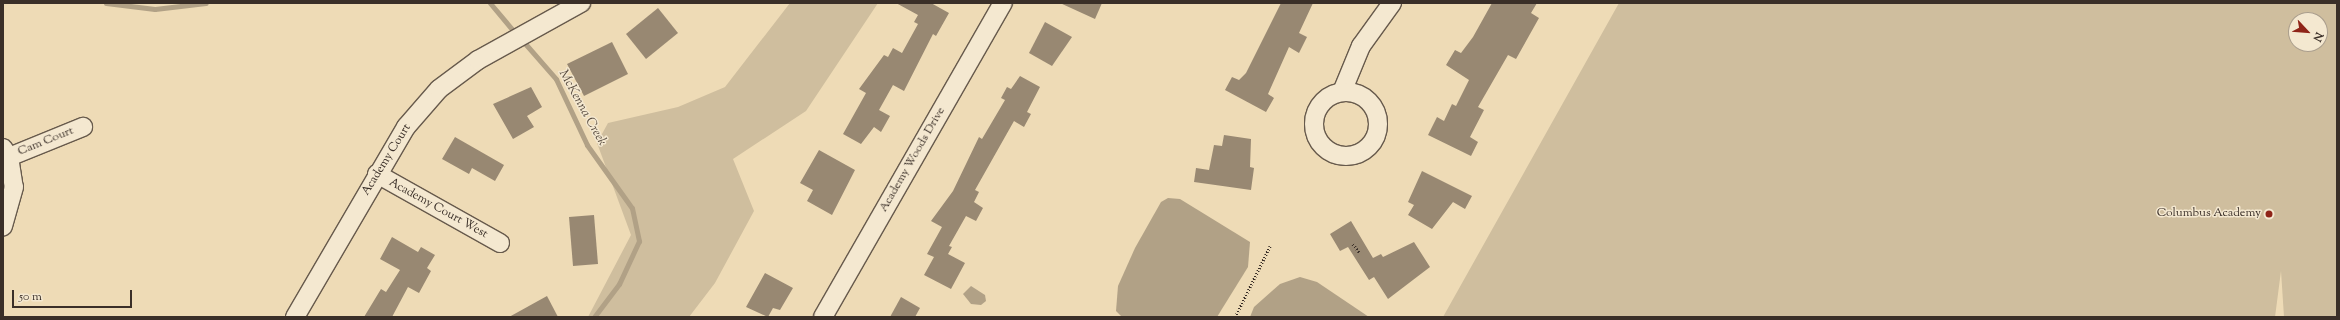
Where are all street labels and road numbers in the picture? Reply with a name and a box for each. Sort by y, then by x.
street label: Academy Woods Drive [877,105,949,215]
street label: Academy Court [359,122,415,198]
street label: Cam Court [16,124,76,160]
street label: Academy Court West [386,176,490,242]

